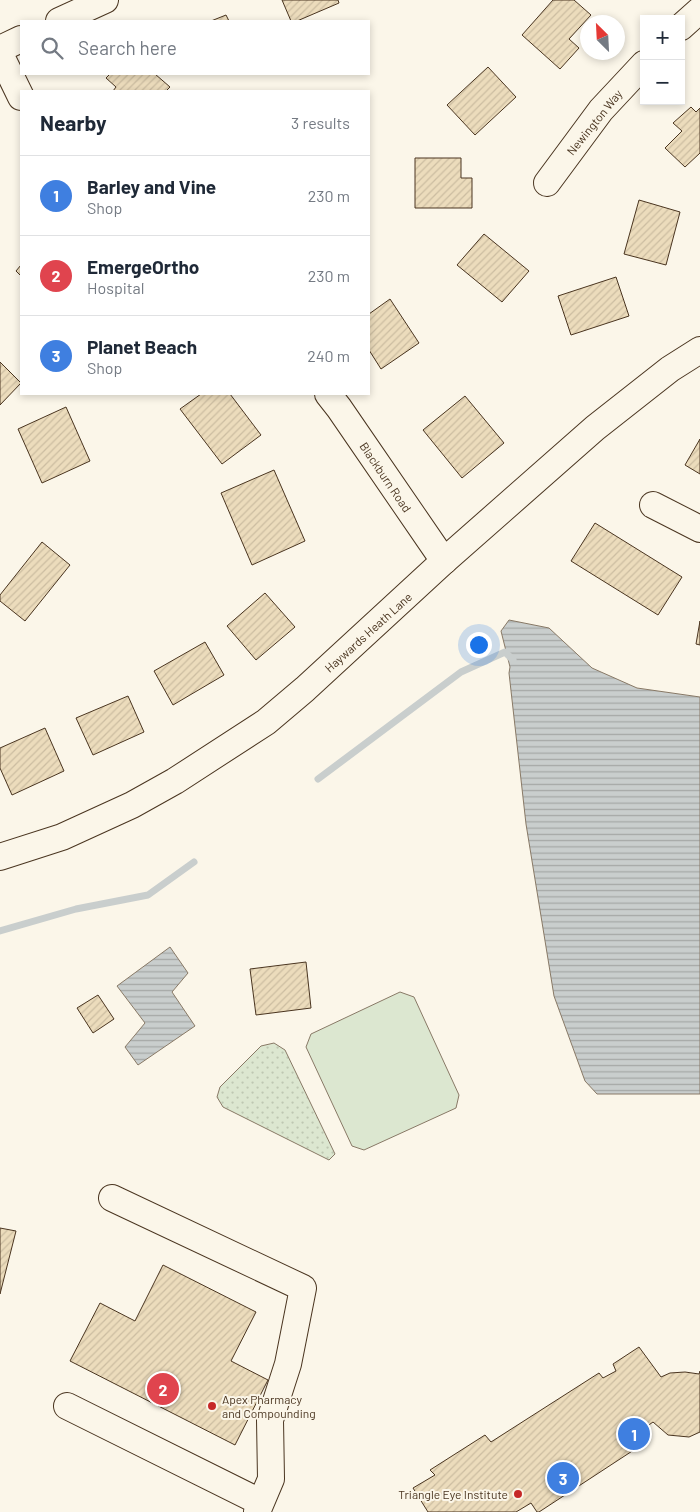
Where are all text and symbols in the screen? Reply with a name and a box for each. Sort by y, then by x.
north arrow [580,15,625,60]
map controls [640,15,685,105]
button: + [640,15,685,60]
search box [20,20,370,75]
icon: search [38,34,66,62]
text: Search here [78,36,177,59]
button: − [640,60,685,105]
street label: Newington Way [563,86,625,158]
text: Nearby [40,110,106,135]
text: 3 results [291,113,350,132]
text: Barley and Vine [87,175,216,198]
text: 1 [53,186,59,205]
text: 230 m [308,186,350,205]
text: Shop [87,198,122,217]
text: EmergeOrtho [87,255,199,278]
text: 2 [52,266,60,285]
text: 230 m [308,266,350,285]
text: Hospital [87,278,144,297]
text: Planet Beach [87,335,197,358]
text: 3 [52,346,60,365]
text: 240 m [307,346,350,365]
text: Shop [87,358,122,377]
street label: Blackburn Road [357,439,415,515]
street label: Haywards Heath Lane [322,589,414,675]
your location [466,632,492,658]
pin: 2 [147,1370,179,1408]
place label: Apex Pharmacy and Compounding [222,1392,316,1420]
marker: Apex Pharmacy and Compounding [206,1400,218,1412]
pin: 1 [618,1415,650,1453]
pin: 3 [547,1459,579,1497]
place label: Triangle Eye Institute [398,1487,508,1501]
marker: Triangle Eye Institute [512,1488,524,1500]

